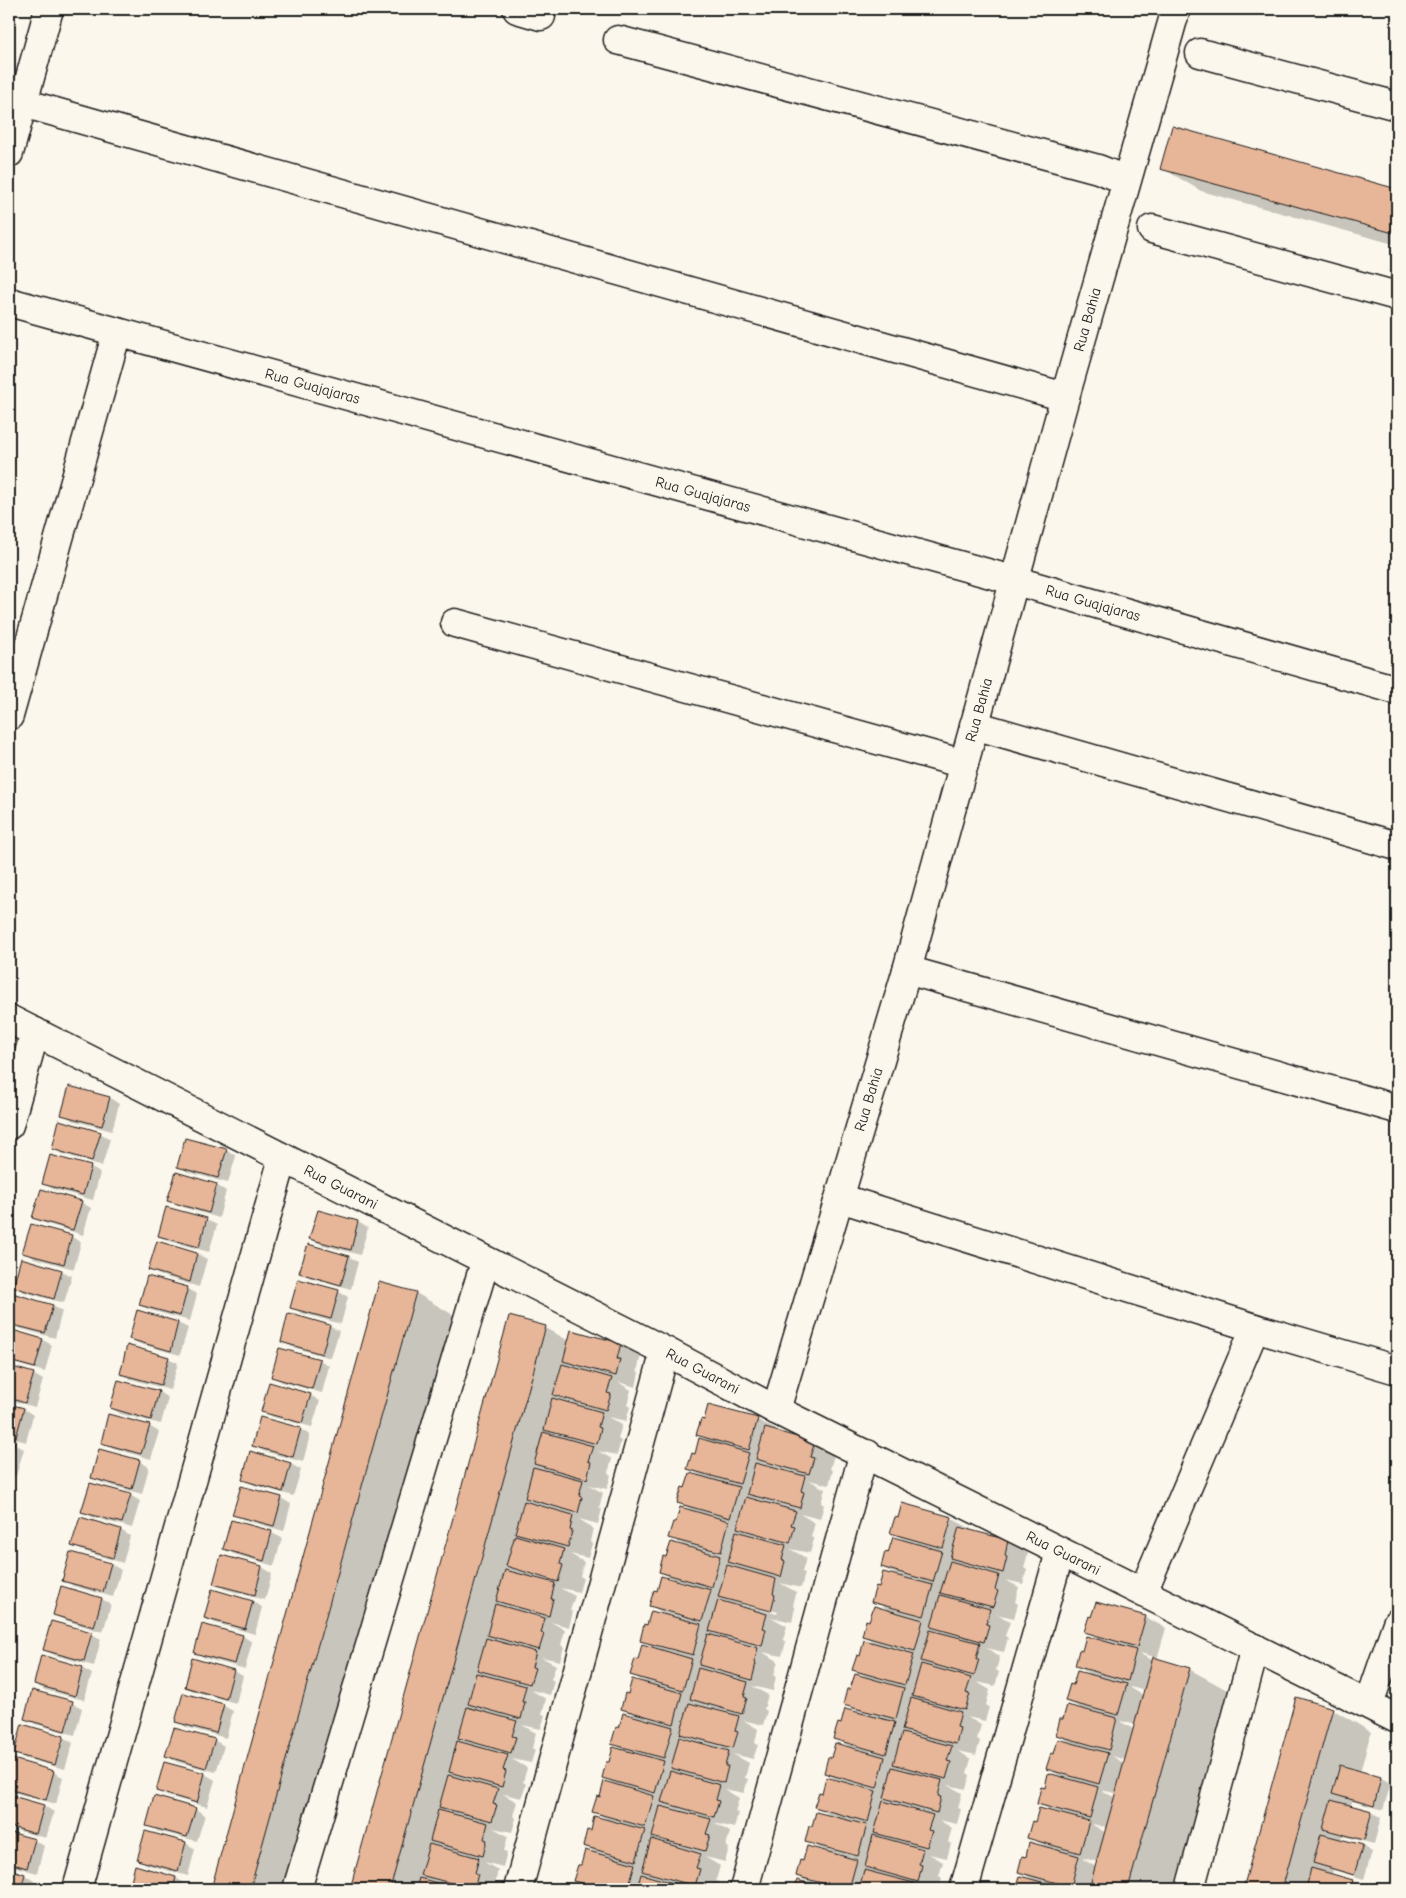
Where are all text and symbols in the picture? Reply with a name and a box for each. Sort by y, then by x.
street label: Rua Bahia [1069,286,1105,354]
street label: Rua Guajajaras [263,364,362,408]
street label: Rua Guajajaras [653,473,752,516]
street label: Rua Guajajaras [1043,581,1142,625]
street label: Rua Bahia [961,676,996,744]
street label: Rua Bahia [850,1065,886,1134]
street label: Rua Guarani [301,1161,381,1213]
street label: Rua Guarani [663,1344,743,1398]
street label: Rua Guarani [1023,1527,1104,1579]

